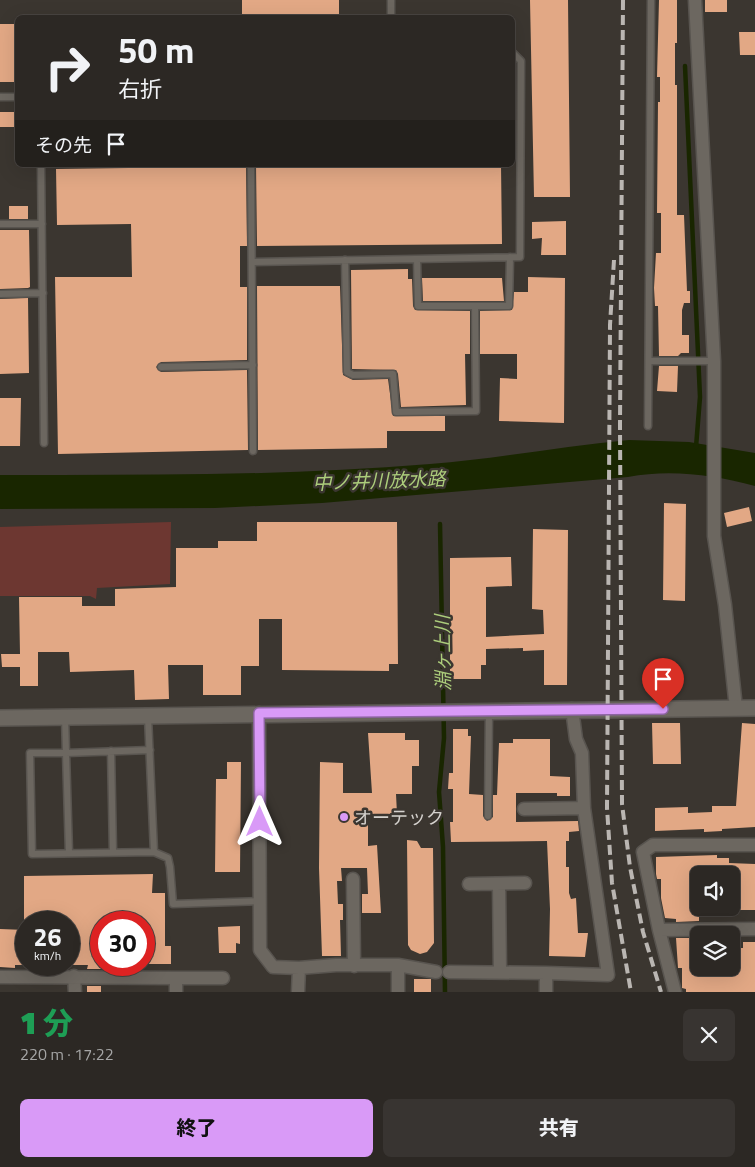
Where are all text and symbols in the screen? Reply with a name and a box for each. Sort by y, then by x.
text: 50 m [118,23,194,77]
icon: right [35,35,100,100]
text: 右折 [118,72,162,106]
text: その先 [35,130,92,159]
icon: arrive [102,130,130,158]
water label: 中ノ井川放水路 [312,463,448,497]
water label: 淵ヶ上川 [427,613,457,691]
pin [642,658,684,709]
icon: arrive [649,665,677,693]
position arrow [233,795,285,847]
place label: オーテック [354,804,444,831]
marker: オーテック [338,811,350,823]
map controls [690,866,740,976]
button: sound [690,866,740,916]
speed limit sign: 30 [90,911,155,976]
text: 26 [33,918,62,956]
button: layers [690,926,740,976]
text: km/h [34,946,61,965]
text: 1 分 [20,1000,73,1046]
button: close [683,1009,735,1061]
text: 220 m · 17:22 [20,1042,114,1066]
button: 終了 [20,1099,373,1157]
button: 共有 [383,1099,735,1157]

